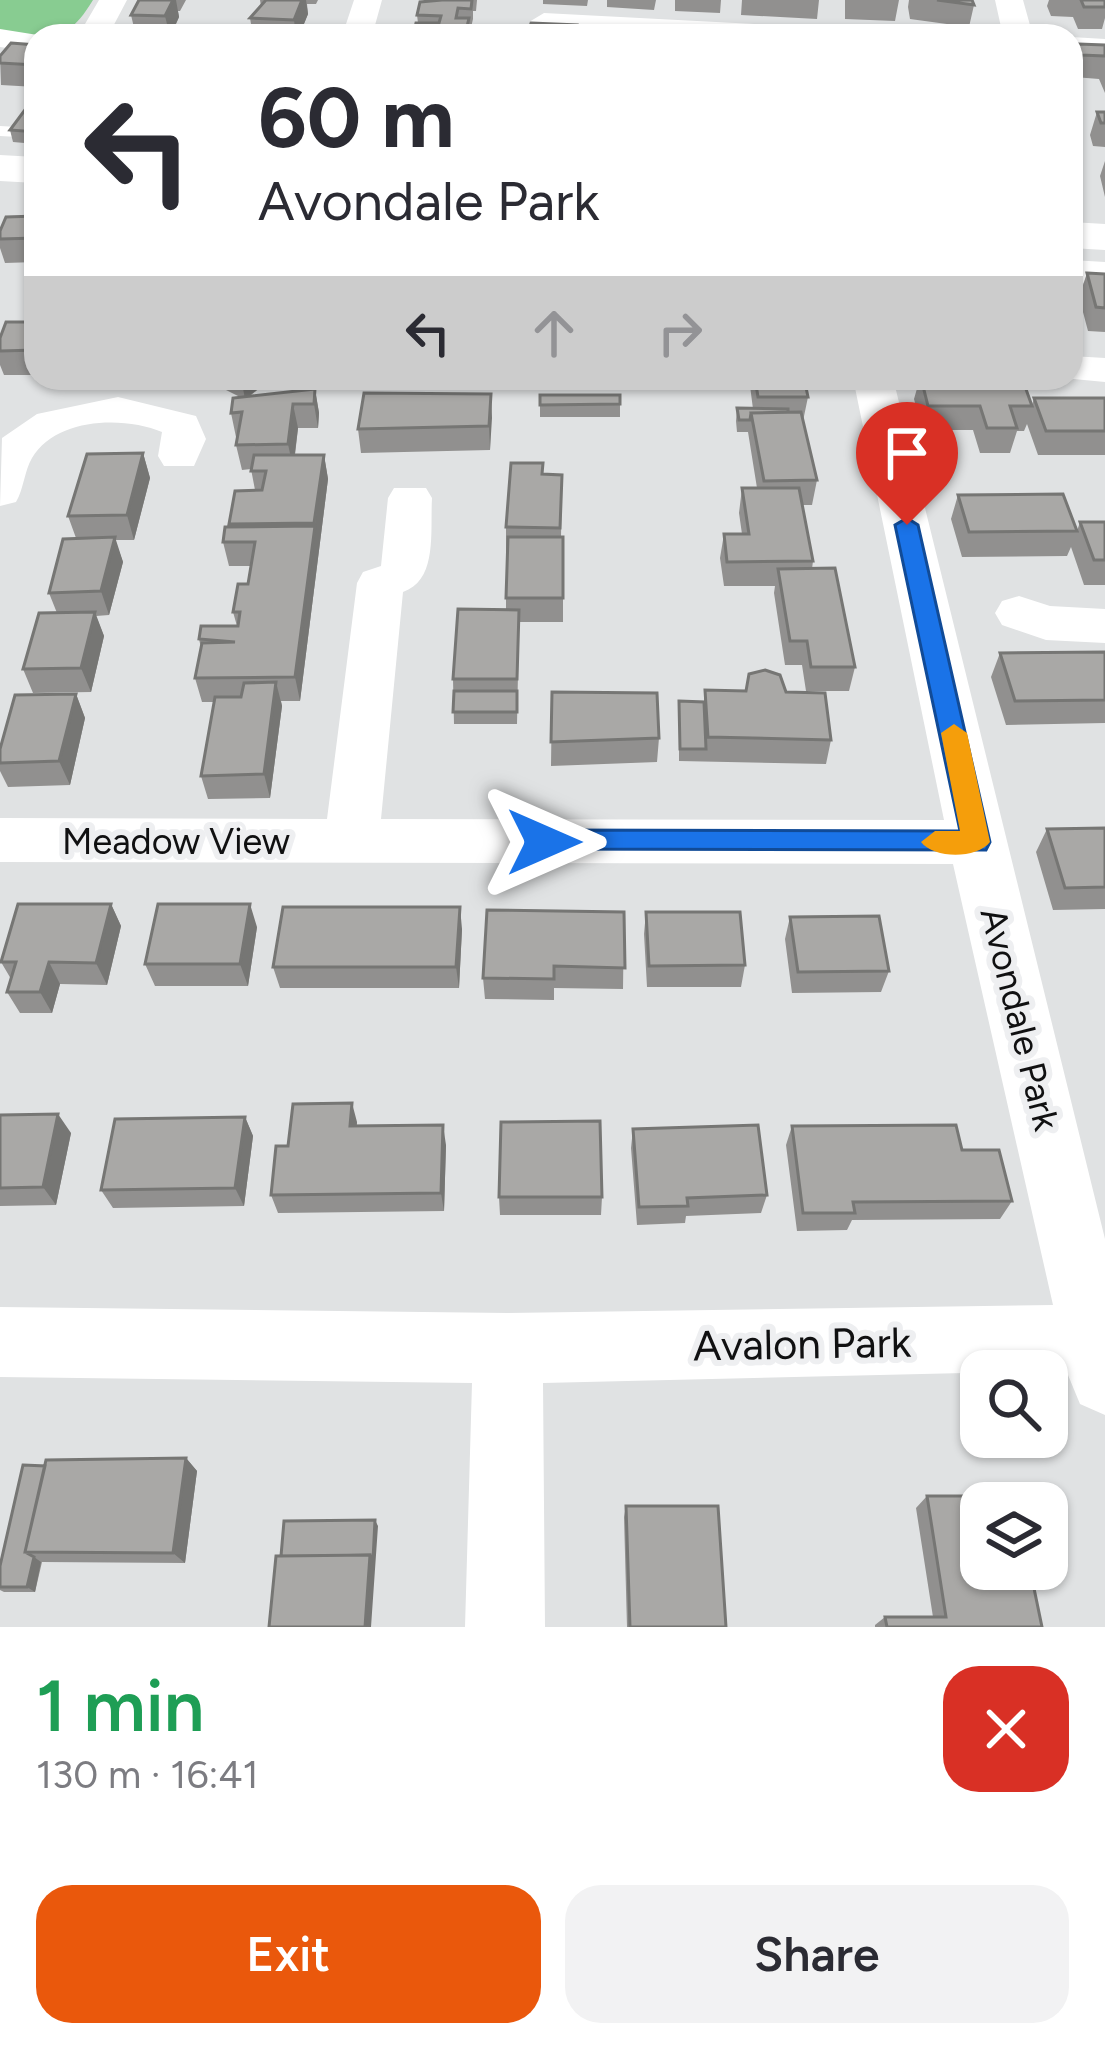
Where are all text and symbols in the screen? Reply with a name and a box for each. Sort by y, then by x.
text: 60 m [258,67,454,168]
icon: left [60,72,216,228]
text: Avondale Park [258,169,599,234]
icon: left [395,300,461,366]
icon: ahead [521,300,587,366]
icon: right [647,300,713,366]
pin [856,402,958,525]
icon: arrive [874,420,940,486]
position arrow [481,779,607,905]
street label: Meadow View [62,820,290,863]
street label: Avondale Park [972,903,1069,1135]
street label: Avalon Park [693,1317,912,1371]
map controls [960,1350,1068,1590]
button: search [960,1350,1068,1458]
button: layers [960,1482,1068,1590]
text: 1 min [36,1663,204,1749]
button: close [943,1666,1069,1792]
text: 130 m · 16:41 [36,1751,259,1798]
button: Exit [36,1885,541,2023]
button: Share [565,1885,1069,2023]

